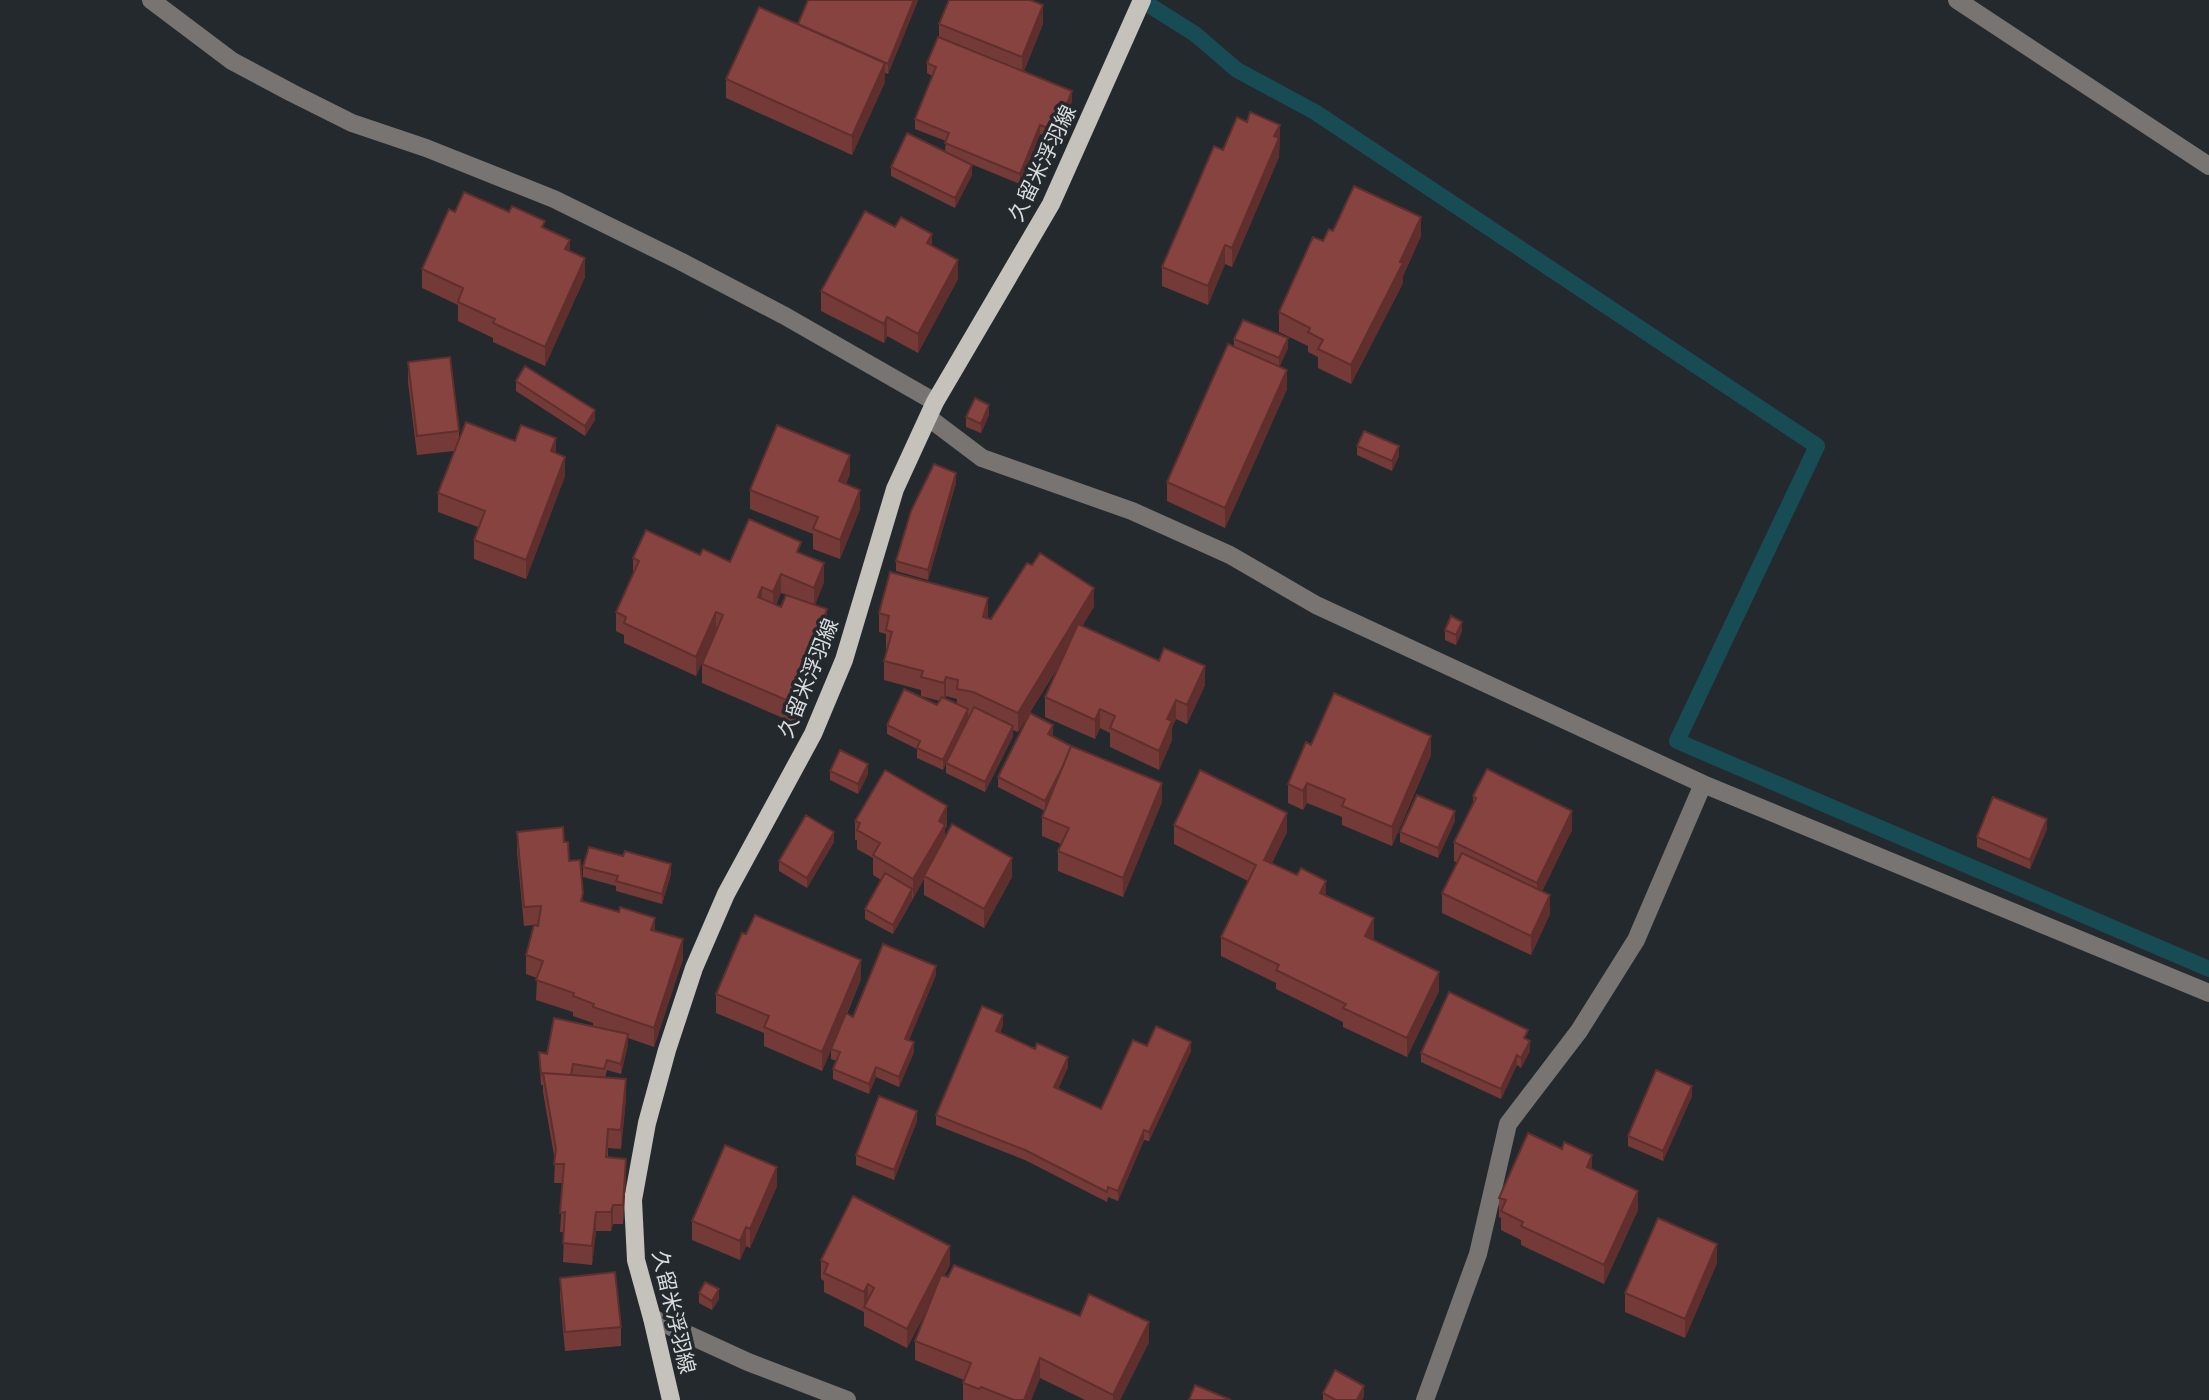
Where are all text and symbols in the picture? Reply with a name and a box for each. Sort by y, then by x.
street label: 久留米浮羽線 [1003,101,1081,225]
street label: 久留米浮羽線 [773,615,843,741]
street label: 久留米浮羽線 [648,1248,700,1376]

